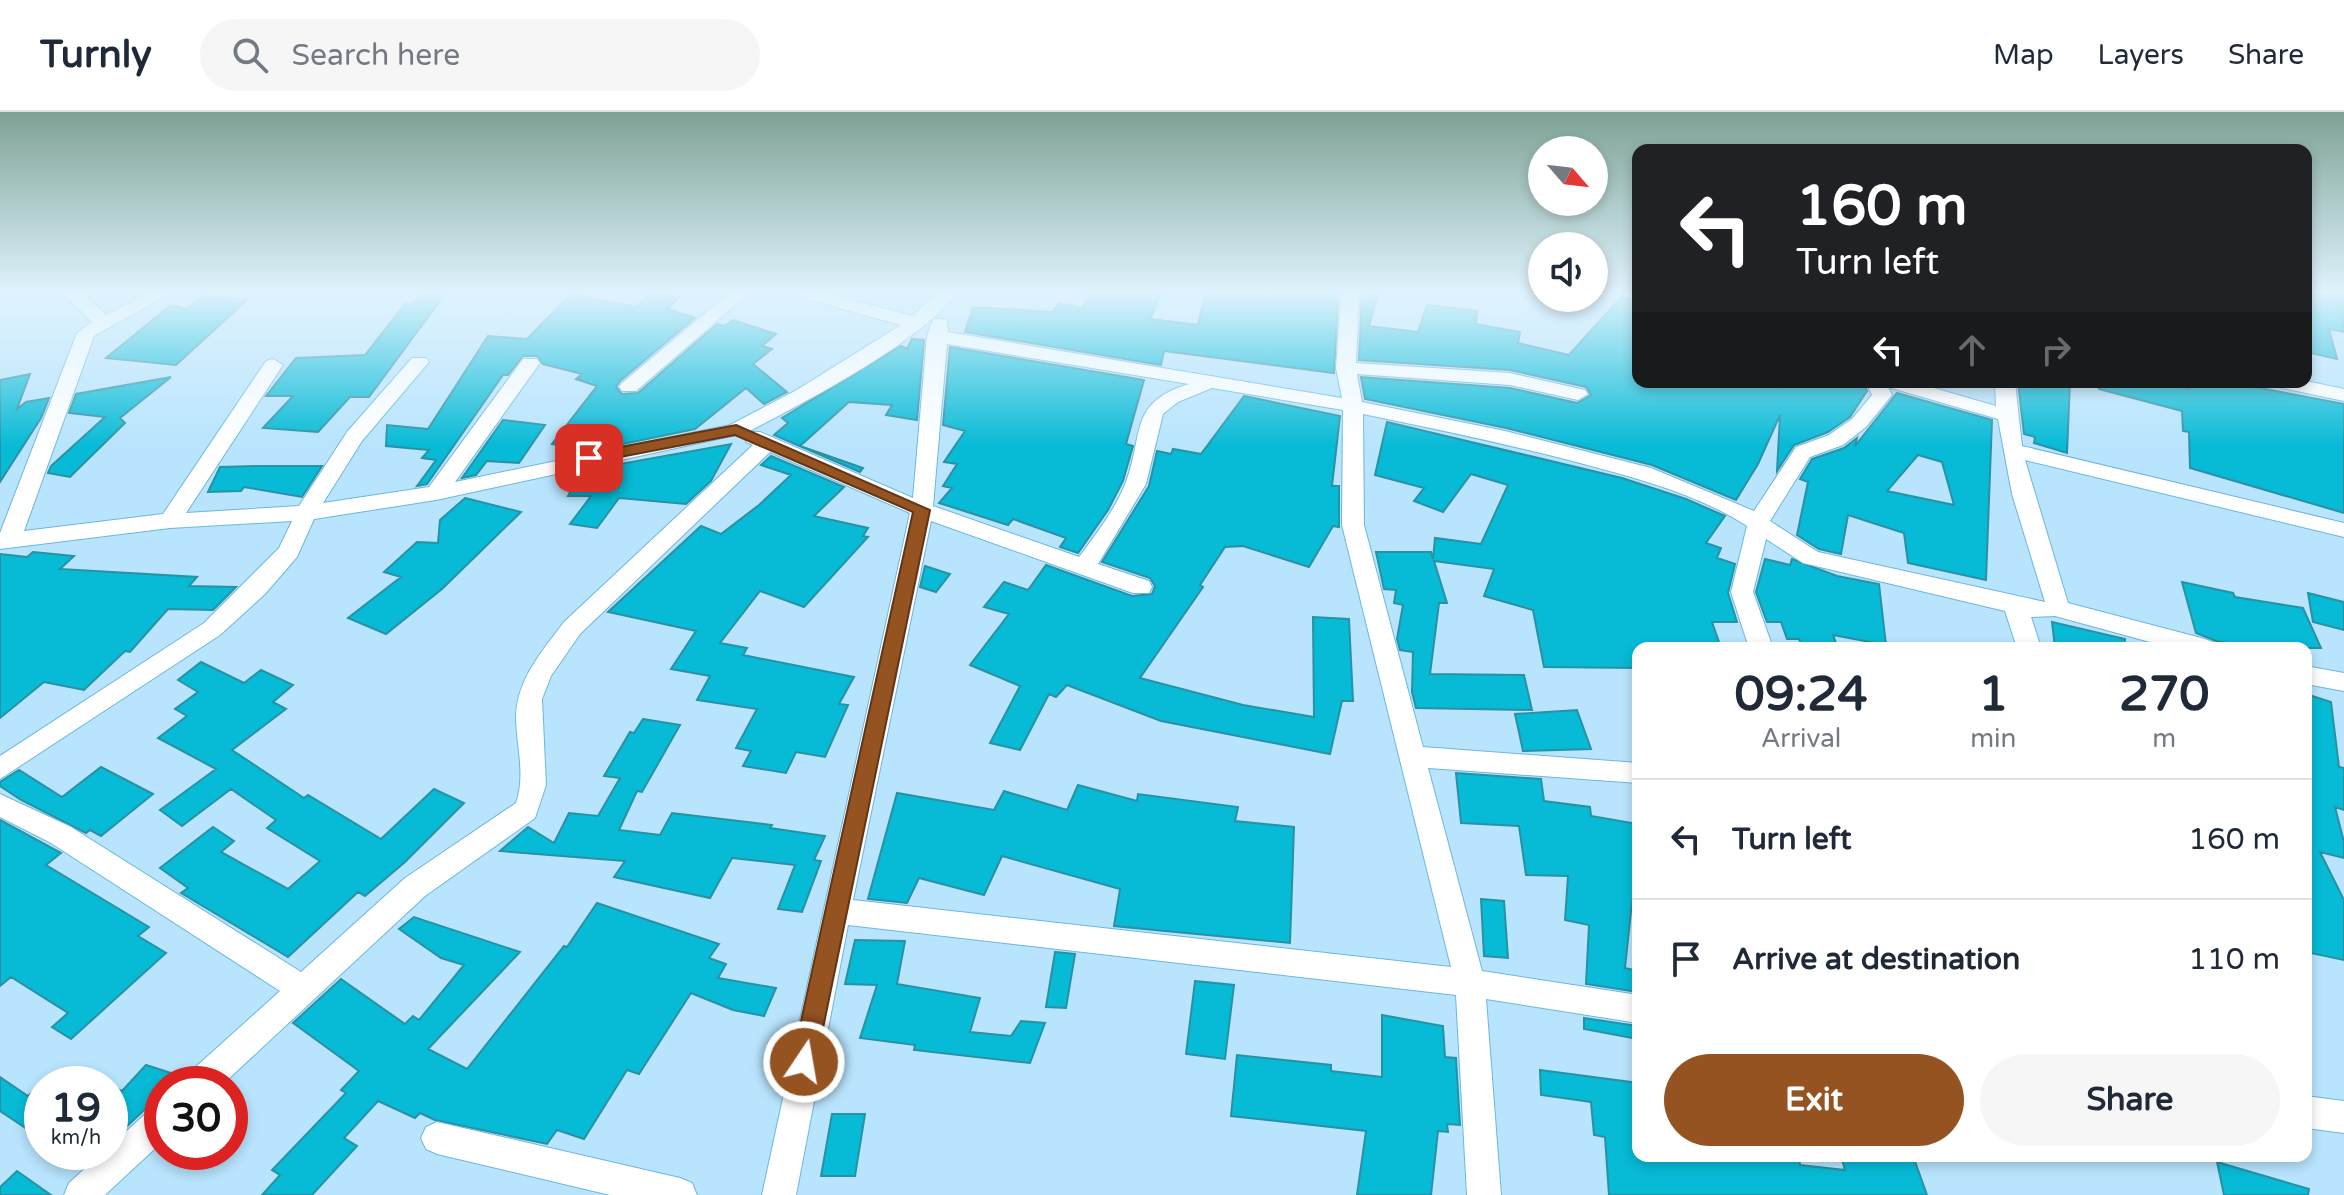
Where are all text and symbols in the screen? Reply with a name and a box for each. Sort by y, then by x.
search box [200,19,760,91]
text: Turnly [40,32,152,78]
icon: search [228,33,272,77]
text: Search here [292,37,460,74]
text: Map [1993,38,2054,72]
text: Layers [2098,38,2184,72]
text: Share [2228,38,2304,72]
north arrow [1528,136,1608,216]
map controls [1528,136,1608,312]
text: 160 m [1796,173,1967,240]
icon: left [1664,176,1768,280]
button: sound [1528,232,1608,312]
text: Turn left [1796,241,1939,284]
icon: left [1866,328,1910,372]
icon: ahead [1950,328,1994,372]
icon: right [2034,328,2078,372]
pin [555,424,623,492]
icon: arrive [567,436,611,480]
text: 09:24 [1735,666,1868,724]
text: 1 [1978,666,2008,724]
text: 270 [2119,666,2209,724]
text: Arrival [1761,723,1841,754]
text: min [1970,723,2016,754]
text: m [2152,723,2176,754]
icon: left [1664,817,1708,861]
text: Turn left [1732,821,1851,858]
text: 160 m [2188,821,2280,858]
icon: arrive [1664,937,1708,981]
text: Arrive at destination [1732,941,2020,978]
text: 110 m [2188,941,2280,978]
position arrow [762,1020,846,1104]
button: Exit [1664,1054,1964,1146]
button: Share [1980,1054,2280,1146]
speed limit sign: 30 [144,1066,248,1170]
text: 19 [51,1084,101,1132]
text: km/h [51,1126,101,1150]

